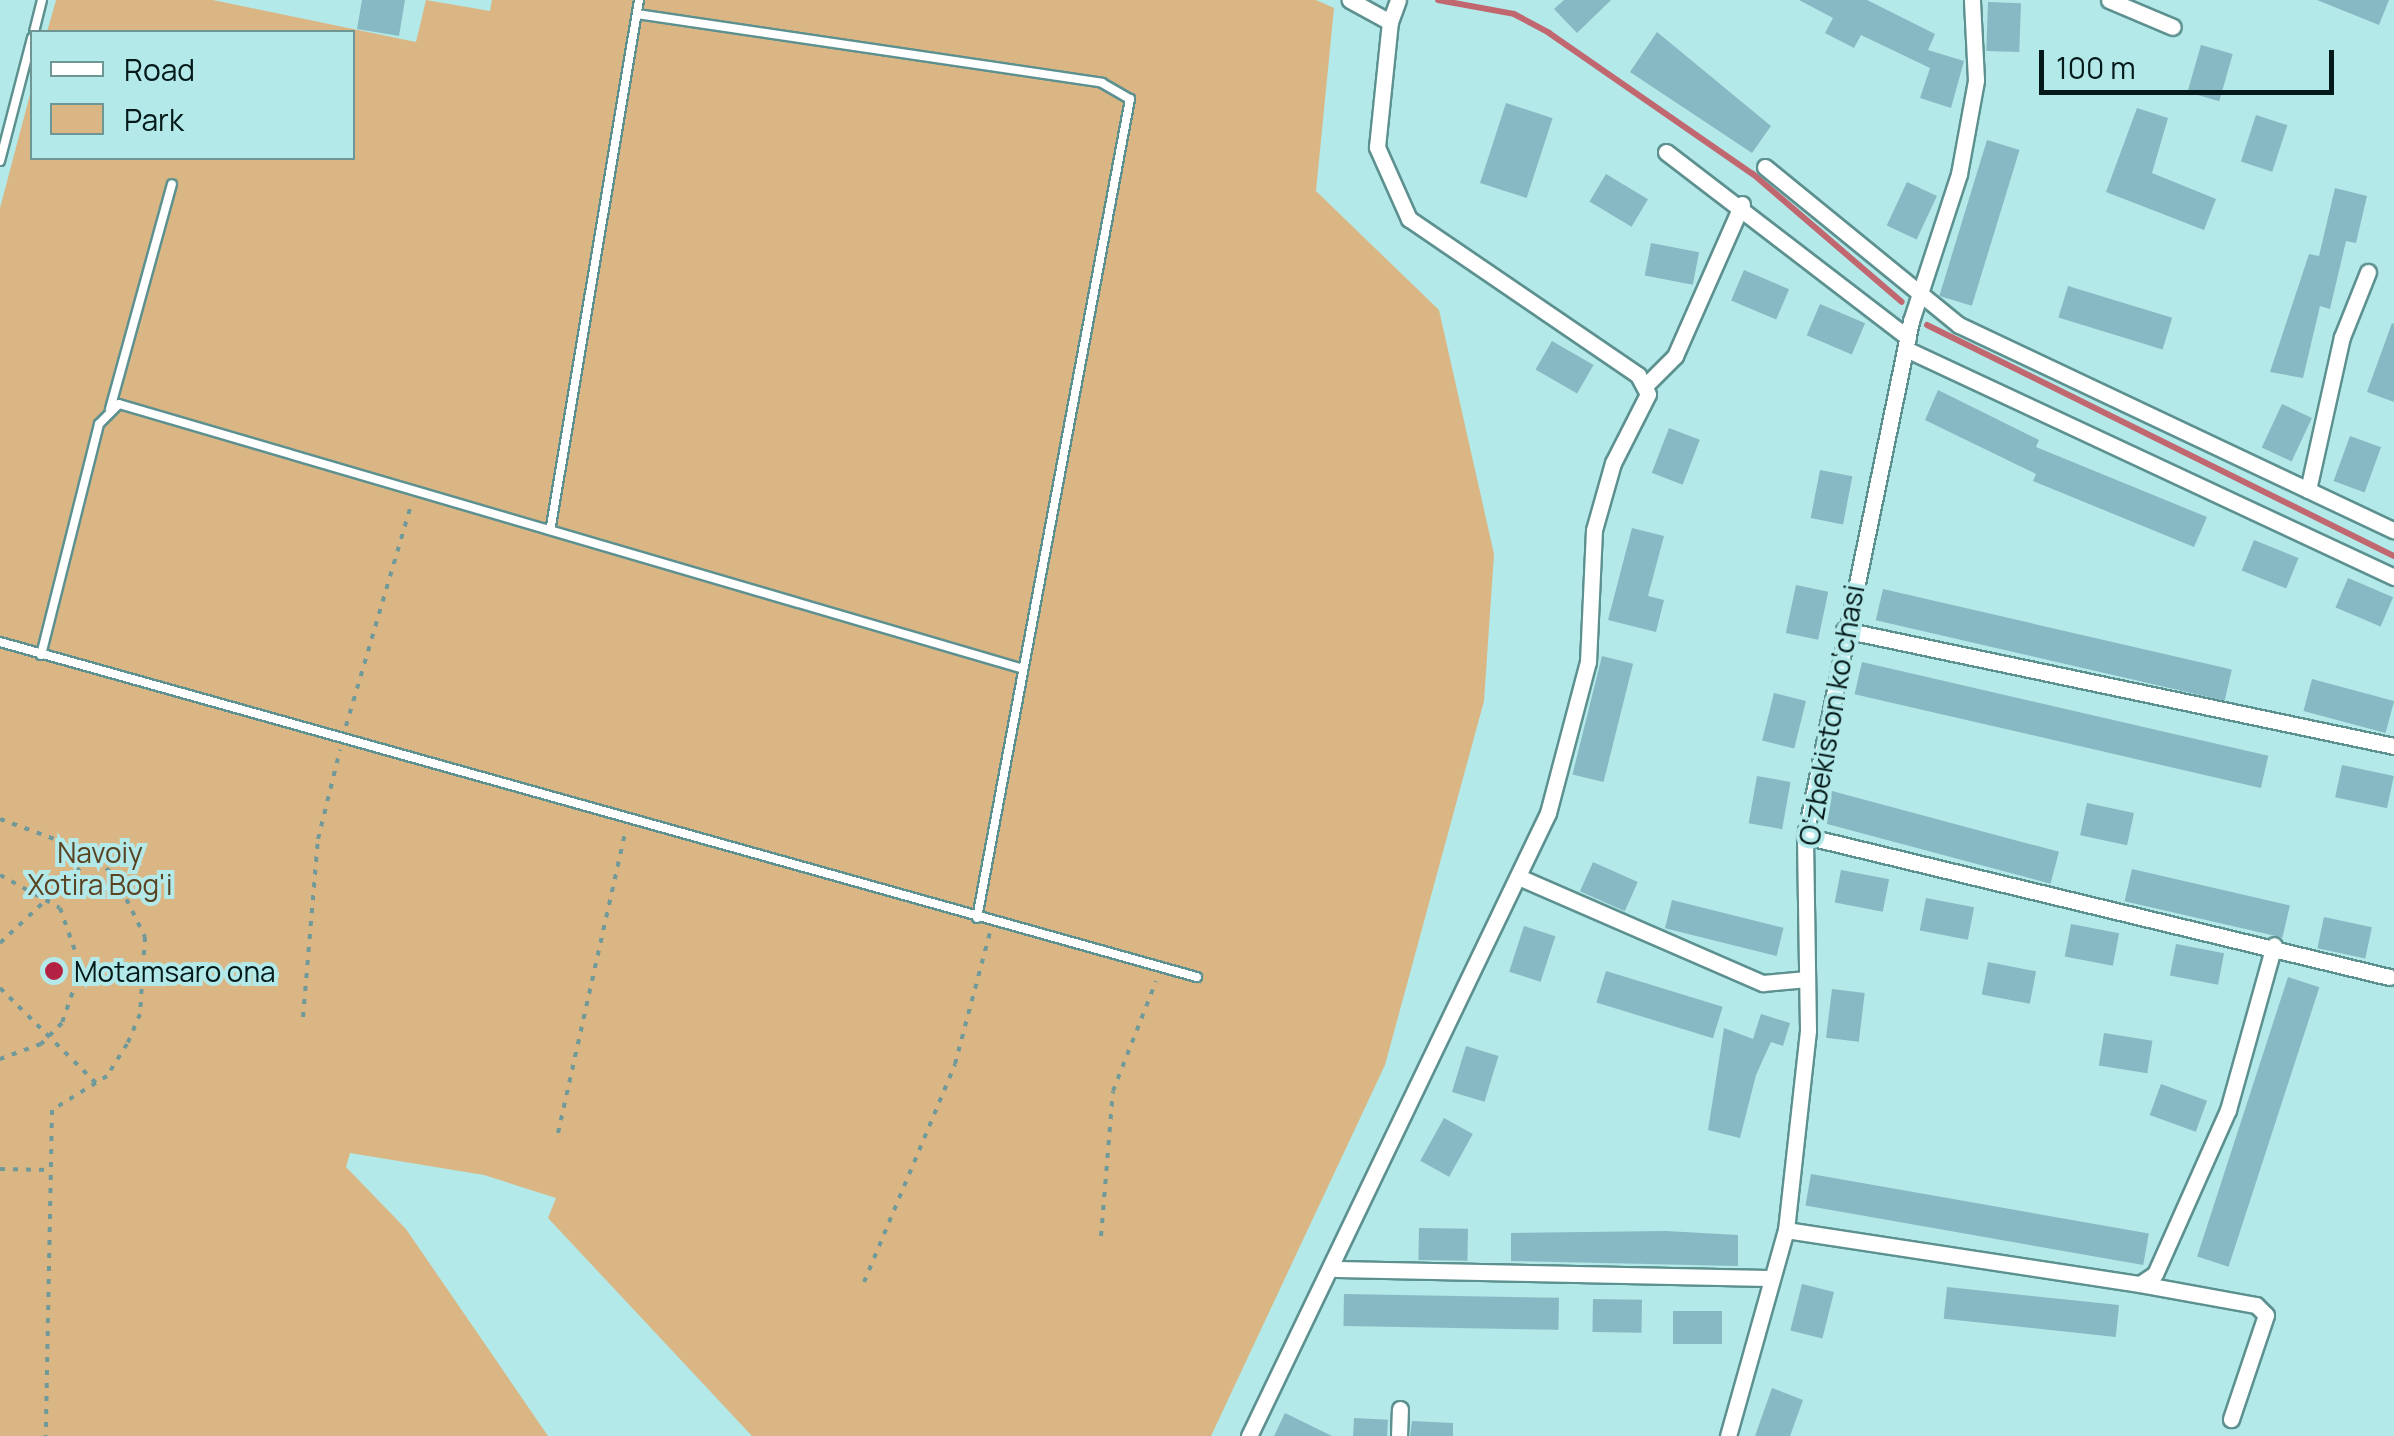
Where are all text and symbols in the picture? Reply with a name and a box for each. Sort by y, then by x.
legend [30,30,355,160]
scale bar [2044,30,2339,92]
text: 100 m [2056,47,2136,88]
text: Road [124,49,195,90]
text: Park [124,99,184,140]
street label: O‘zbekiston ko‘chasi [1792,582,1870,848]
park label: Navoiy Xotira Bog'i [27,835,173,901]
place label: Motamsaro ona [74,954,276,988]
marker: Motamsaro ona [43,960,65,982]

